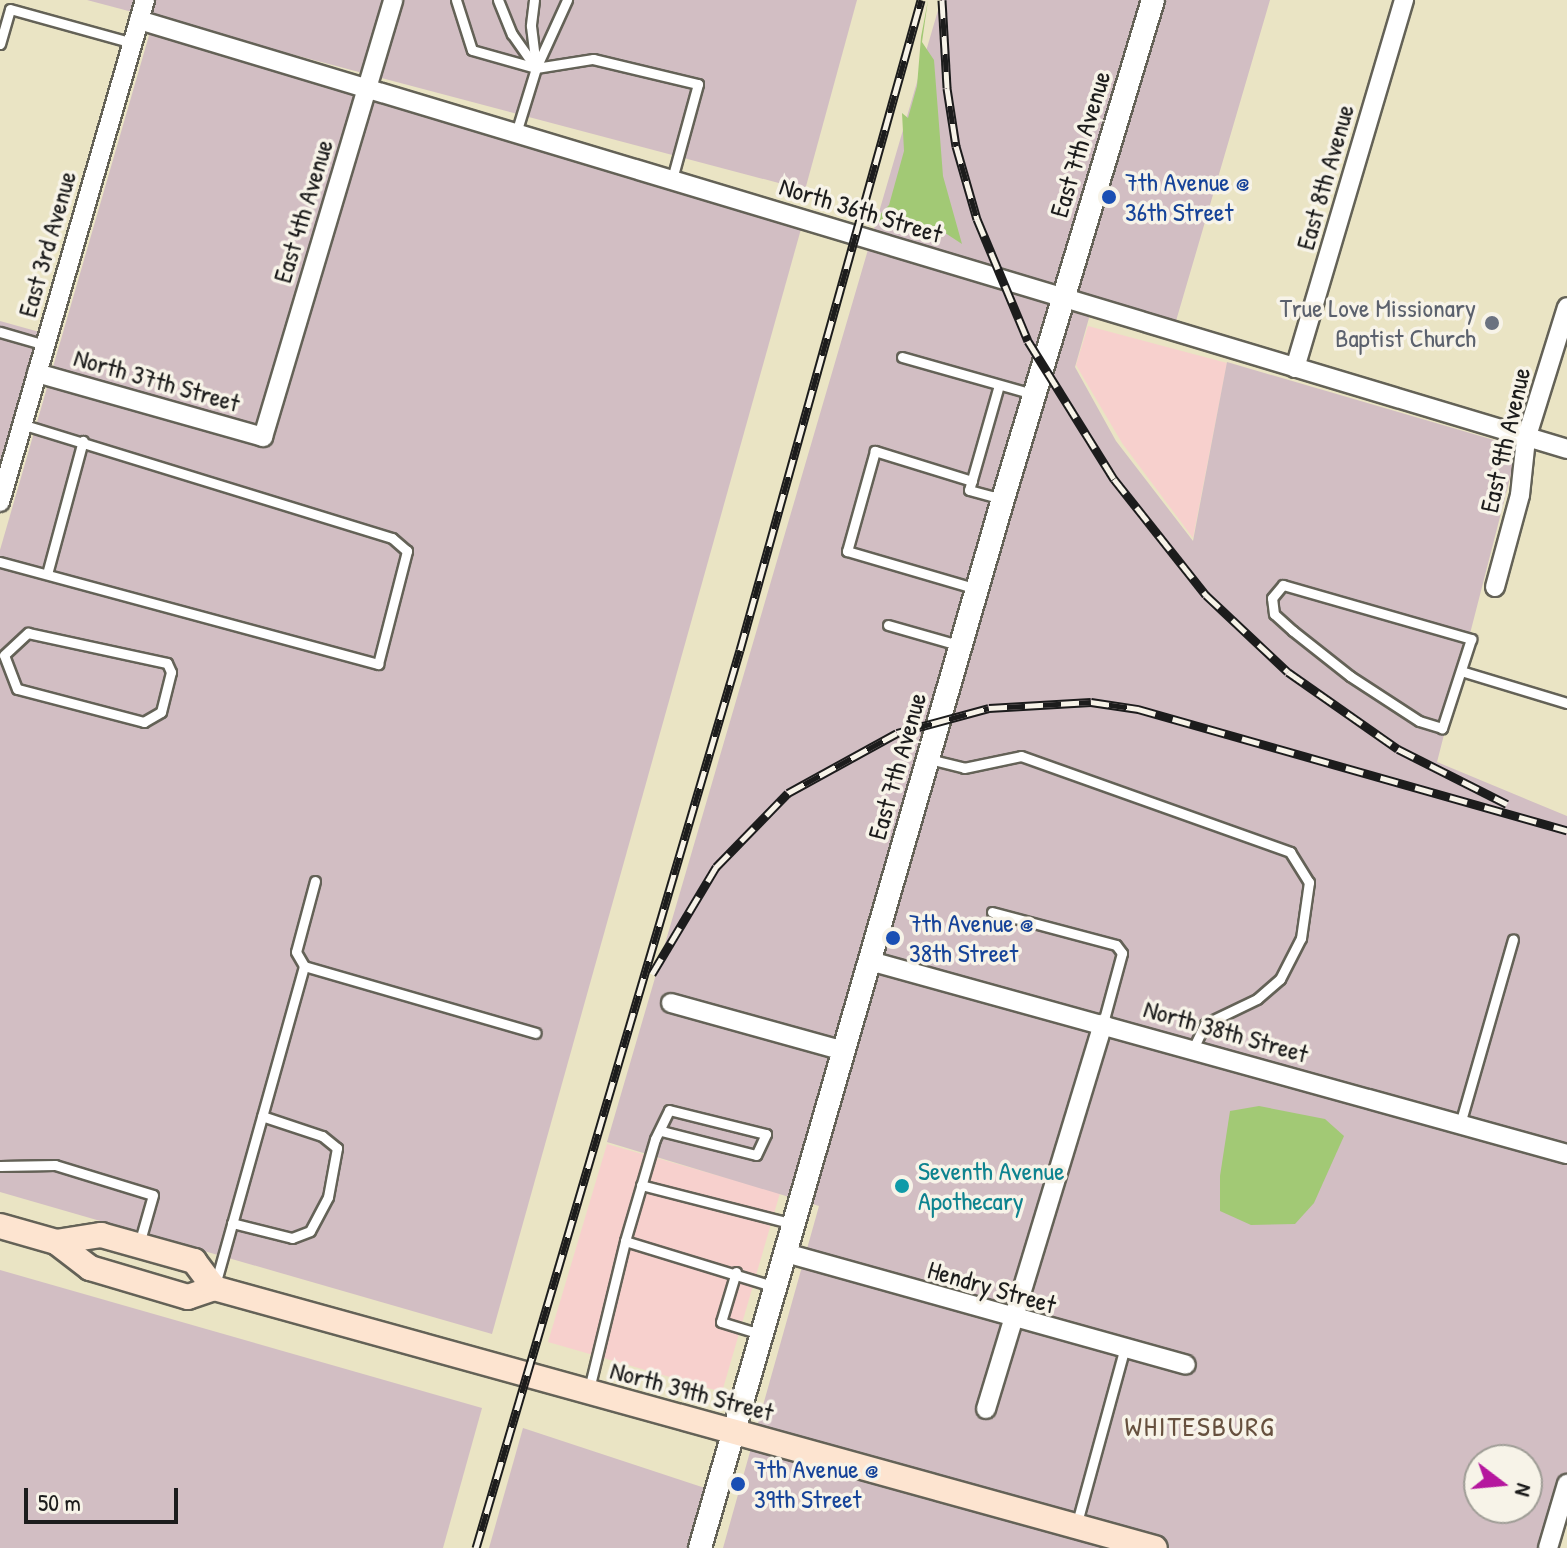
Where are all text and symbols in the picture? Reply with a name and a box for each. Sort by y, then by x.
street label: East 7th Avenue [1043,67,1117,221]
street label: East 8th Avenue [1289,101,1361,253]
street label: East 4th Avenue [266,136,340,286]
place label: 7th Avenue @ 36th Street [1125,166,1250,228]
street label: East 3rd Avenue [11,167,83,321]
street label: North 36th Street [776,170,946,250]
marker: 7th Avenue @ 36th Street [1100,188,1118,206]
place label: True Love Missionary Baptist Church [1280,292,1476,354]
marker: True Love Missionary Baptist Church [1483,314,1501,332]
street label: North 37th Street [70,341,244,419]
street label: East 9th Avenue [1473,364,1537,516]
street label: East 7th Avenue [861,689,933,843]
place label: 7th Avenue @ 38th Street [909,907,1034,968]
marker: 7th Avenue @ 38th Street [884,929,902,947]
street label: North 38th Street [1140,993,1312,1069]
place label: Seventh Avenue Apothecary [918,1155,1065,1216]
marker: Seventh Avenue Apothecary [893,1177,911,1195]
street label: Hendry Street [924,1254,1060,1320]
street label: North 39th Street [607,1354,777,1428]
district label: WHITESBURG [1124,1409,1276,1443]
north arrow [1463,1444,1543,1524]
place label: 7th Avenue @ 39th Street [754,1453,879,1514]
scale bar [28,1472,182,1522]
marker: 7th Avenue @ 39th Street [729,1475,747,1493]
text: N [1508,1480,1540,1500]
text: 50 m [38,1486,81,1518]

